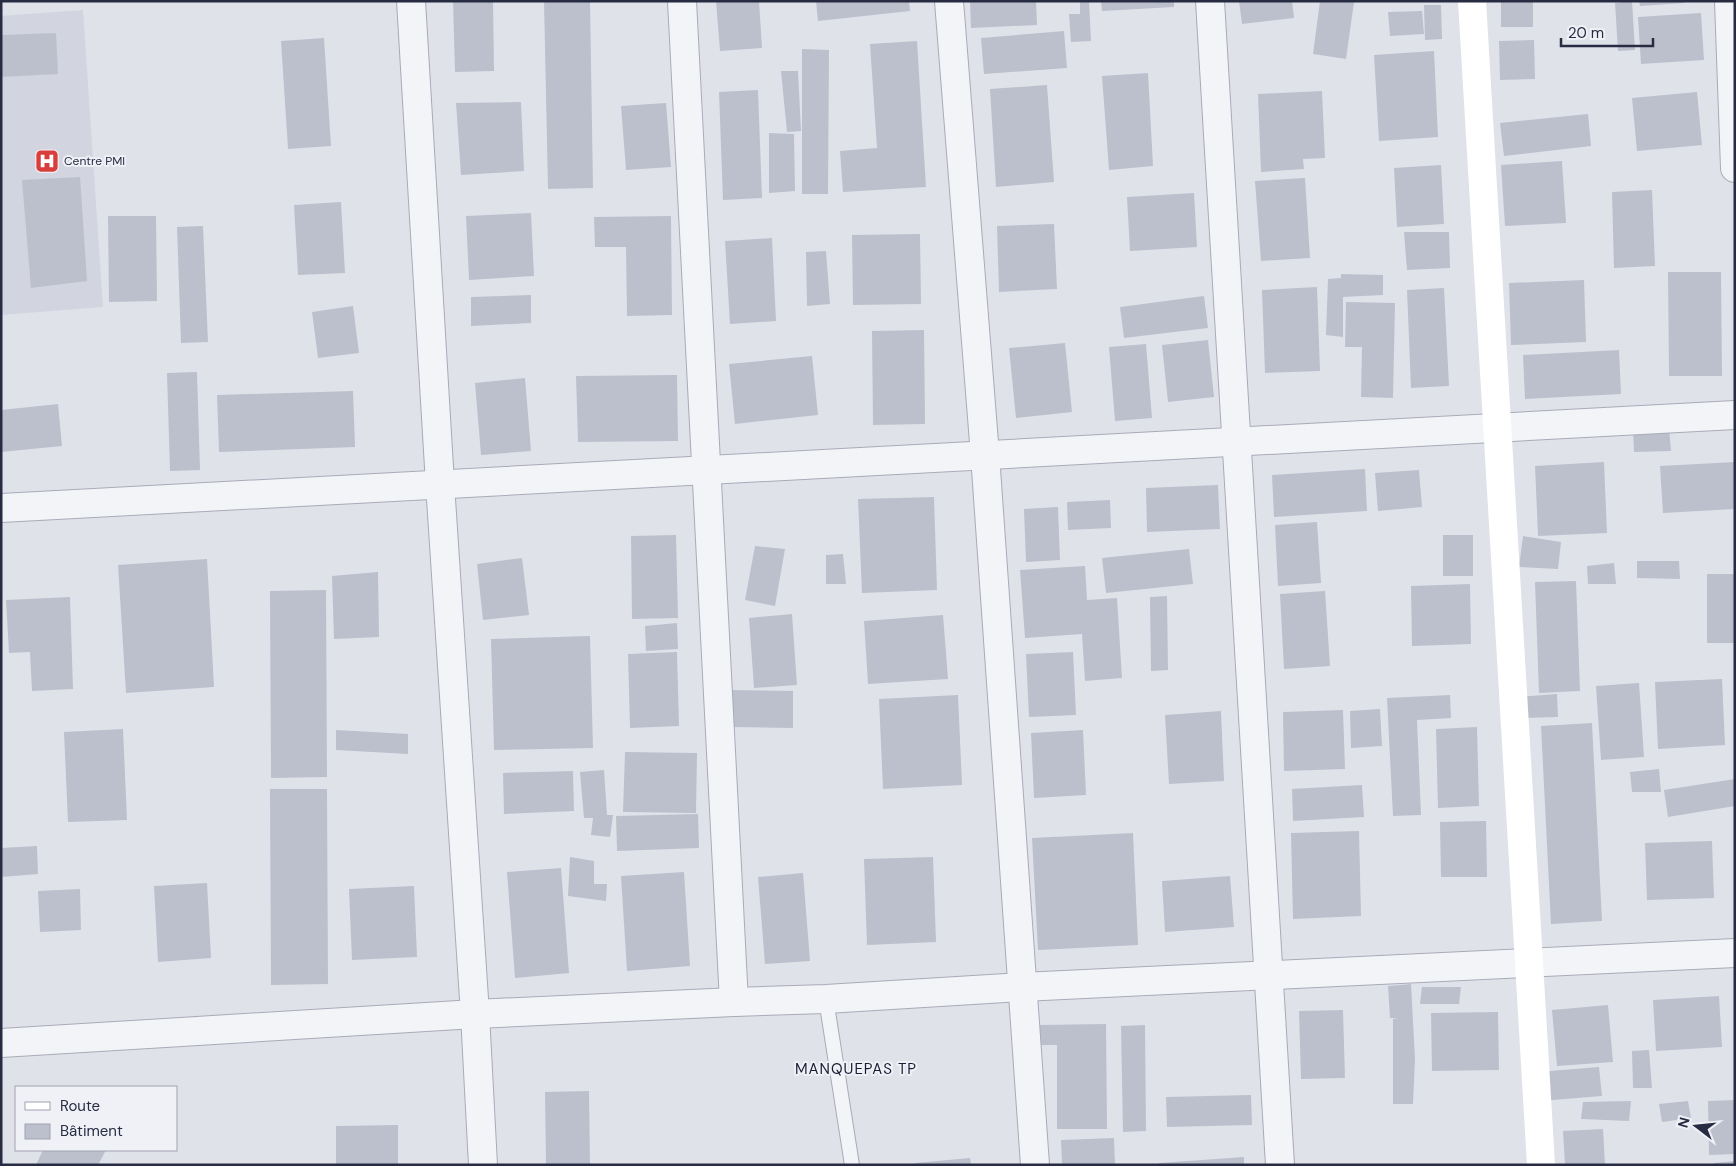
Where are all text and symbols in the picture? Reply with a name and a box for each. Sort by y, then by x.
scale bar [1561,15,1654,47]
text: 20 m [1568,23,1604,43]
hospital icon: Centre PMI [34,148,60,174]
place label: Centre PMI [64,153,125,169]
district label: MANQUEPAS TP [795,1059,917,1079]
legend [15,1086,178,1151]
text: Route [60,1096,100,1116]
north arrow [1671,1101,1721,1151]
text: N [1673,1115,1694,1130]
text: Bâtiment [60,1121,123,1141]

